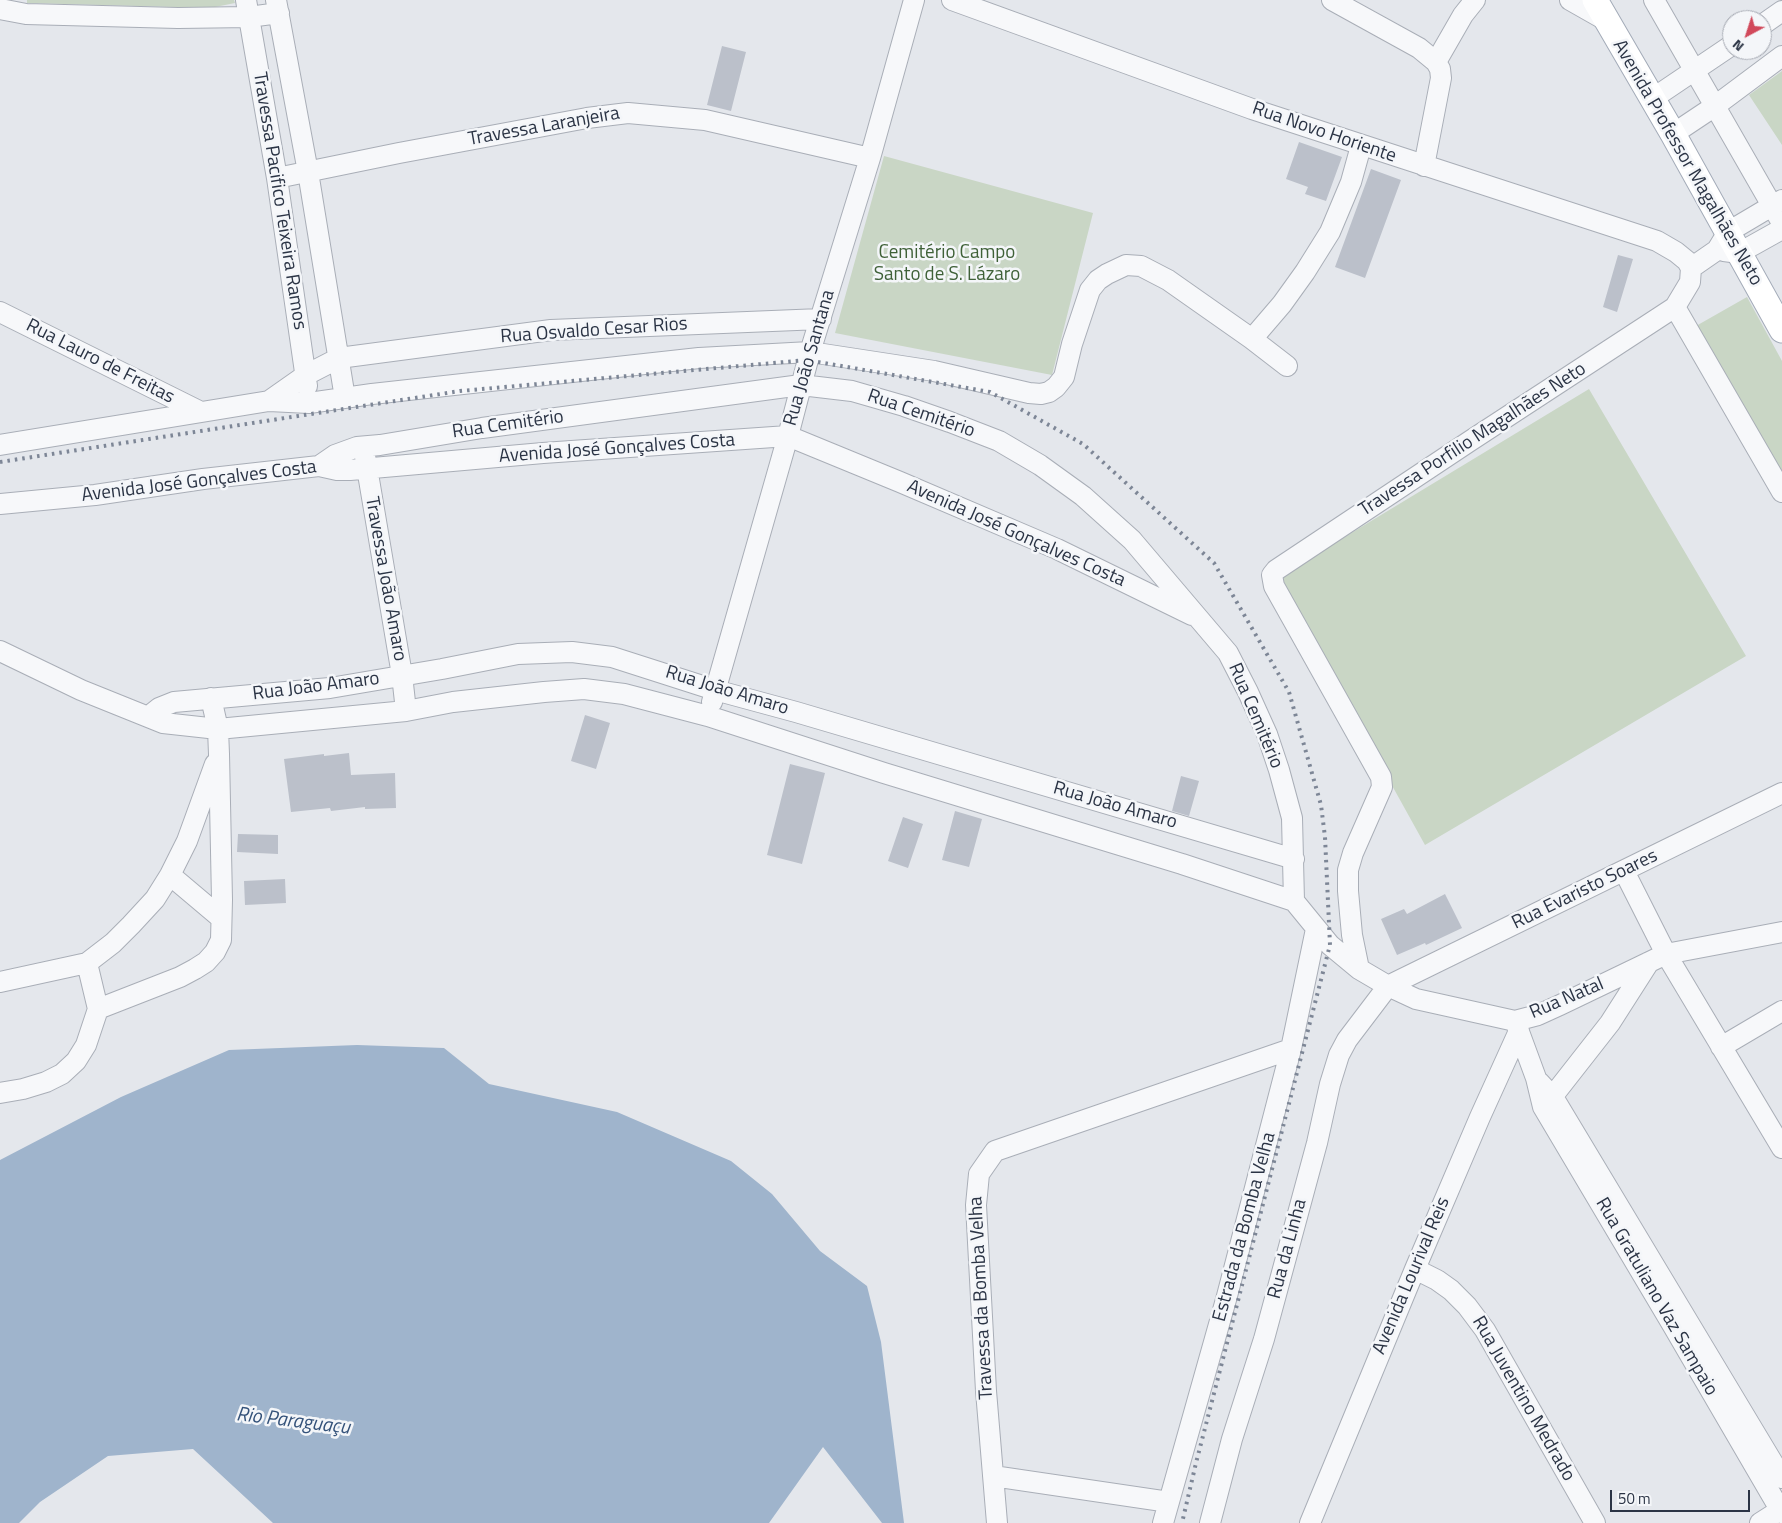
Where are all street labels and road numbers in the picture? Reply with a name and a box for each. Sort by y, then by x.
street label: Avenida Professor Magalhães Neto [1607,36,1767,290]
street label: Travessa Pacifico Teixeira Ramos [247,71,311,331]
street label: Rua Novo Horiente [1249,98,1399,168]
street label: Travessa Laranjeira [467,102,621,152]
street label: Rua João Santana [780,287,840,429]
street label: Rua Osvaldo Cesar Rios [500,313,688,349]
street label: Rua Lauro de Freitas [22,315,178,409]
street label: Travessa Porfilio Magalhães Neto [1355,358,1591,522]
street label: Rua Cemitério [864,385,978,443]
street label: Rua Cemitério [451,406,565,444]
street label: Avenida José Gonçalves Costa [498,429,736,469]
street label: Avenida José Gonçalves Costa [80,456,318,508]
street label: Avenida José Gonçalves Costa [903,475,1129,593]
street label: Travessa João Amaro [359,495,411,663]
street label: Rua Cemitério [1223,660,1287,772]
street label: Rua João Amaro [663,661,791,721]
street label: Rua João Amaro [251,668,381,706]
street label: Rua João Amaro [1050,777,1180,835]
street label: Rua Evaristo Soares [1508,845,1662,935]
street label: Rua Natal [1526,973,1608,1025]
street label: Estrada da Bomba Velha [1209,1130,1281,1324]
street label: Avenida Lourival Reis [1369,1194,1455,1358]
street label: Rua Gratuliano Vaz Sampaio [1590,1194,1722,1400]
street label: Travessa da Bomba Velha [965,1196,999,1400]
street label: Rua da Linha [1264,1197,1312,1301]
street label: Rua Juventino Medrado [1466,1312,1580,1486]

